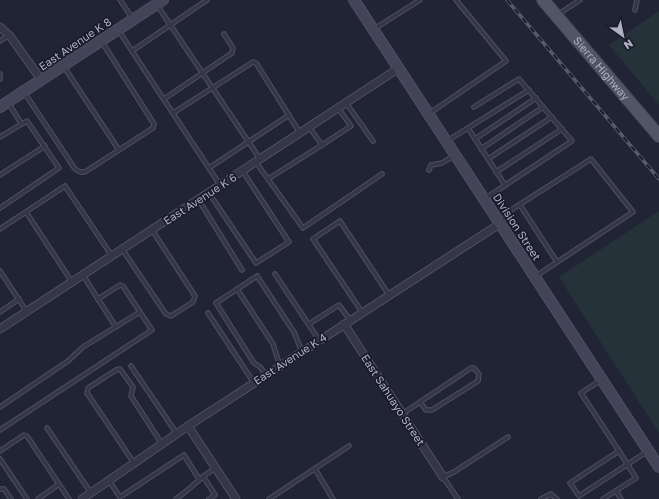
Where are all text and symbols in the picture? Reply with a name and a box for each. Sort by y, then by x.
street label: East Avenue K 8 [36,14,114,73]
north arrow [603,16,643,56]
street label: Sierra Highway [571,34,633,103]
text: N [622,37,636,53]
street label: East Avenue K 6 [161,170,239,227]
street label: Division Street [491,191,544,263]
street label: East Avenue K 4 [251,330,329,387]
street label: East Sahuayo Street [359,352,428,448]

